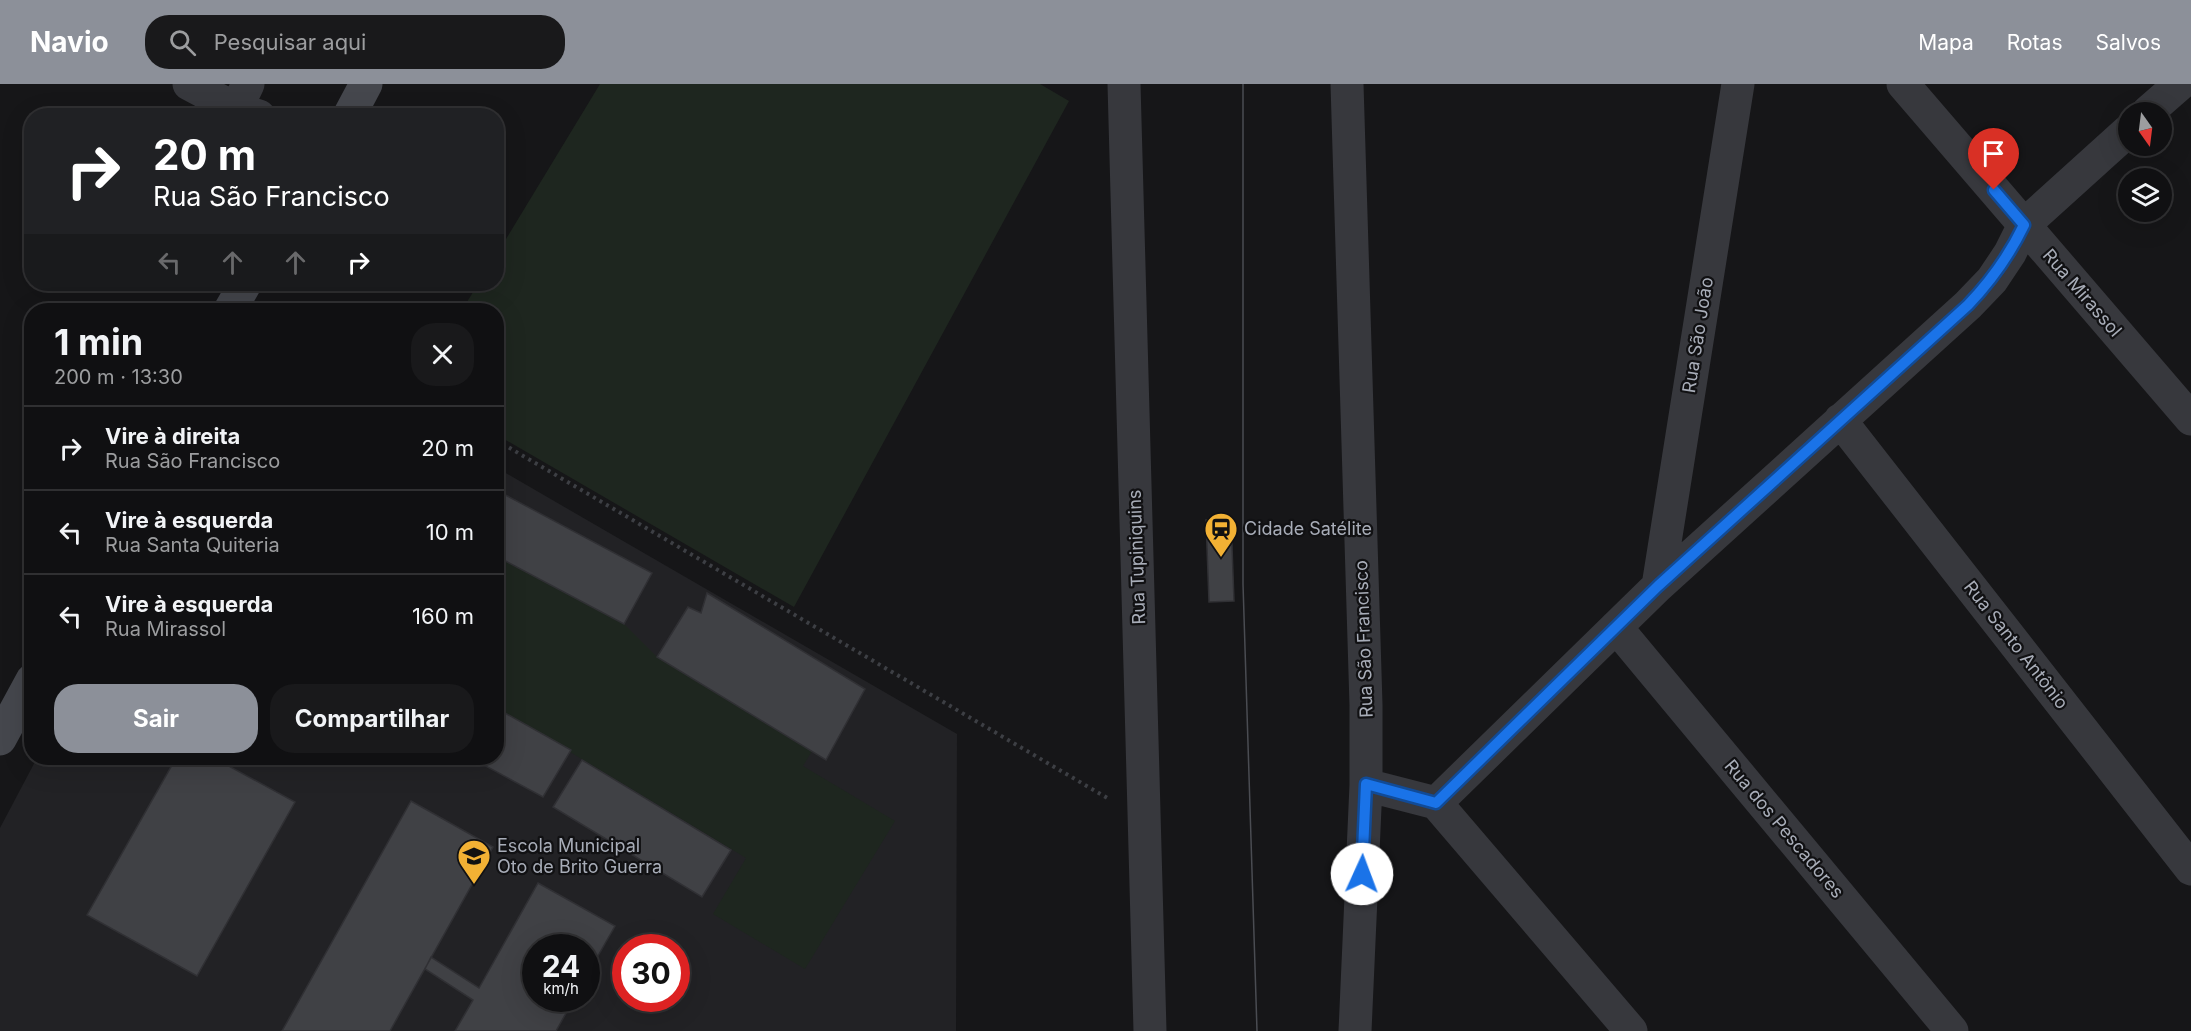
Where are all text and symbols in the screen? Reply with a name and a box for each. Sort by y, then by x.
search box [145,15,565,69]
text: Navio [30,25,109,59]
icon: search [166,26,199,59]
text: Pesquisar aqui [214,29,366,55]
text: Mapa [1918,30,1974,55]
text: Rotas [2007,30,2062,55]
text: Salvos [2095,30,2161,55]
north arrow [2118,102,2172,156]
map controls [2118,102,2172,222]
pin [1968,128,2019,190]
text: 20 m [153,129,256,180]
icon: right [54,132,132,210]
icon: arrive [1977,137,2010,170]
button: layers [2118,168,2172,222]
text: Rua São Francisco [153,180,390,213]
street label: Rua Mirassol [2039,245,2126,341]
icon: left [153,246,186,279]
icon: ahead [216,246,249,279]
icon: ahead [279,246,312,279]
icon: right [342,246,375,279]
street label: Rua São João [1678,275,1717,394]
text: 1 min [54,320,143,364]
button: close [411,323,474,386]
text: 200 m · 13:30 [54,365,183,389]
text: Vire à direita [105,423,240,449]
icon: right [54,432,87,465]
text: 20 m [421,435,474,461]
text: Rua São Francisco [105,449,280,473]
street label: Rua Tupiniquins [1124,489,1149,625]
text: Vire à esquerda [105,507,273,533]
station icon: Cidade Satélite [1203,511,1239,558]
icon: left [54,516,87,549]
place label: Cidade Satélite [1244,518,1372,539]
text: 10 m [426,519,474,545]
text: Rua Santa Quiteria [105,533,280,557]
street label: Rua São Francisco [1350,560,1377,718]
street label: Rua Santo Antônio [1960,577,2073,713]
text: Vire à esquerda [105,591,273,617]
icon: left [54,600,87,633]
text: 160 m [412,603,474,629]
text: Rua Mirassol [105,617,226,641]
button: Sair [54,684,258,753]
button: Compartilhar [270,684,474,753]
street label: Rua dos Pescadores [1720,755,1848,902]
place label: Escola Municipal Oto de Brito Guerra [497,835,662,877]
school or university icon: Escola Municipal Oto de Brito Guerra [456,838,492,885]
position arrow [1330,842,1394,906]
speed limit sign: 30 [612,934,690,1012]
text: 24 [542,948,580,984]
text: km/h [543,979,579,998]

